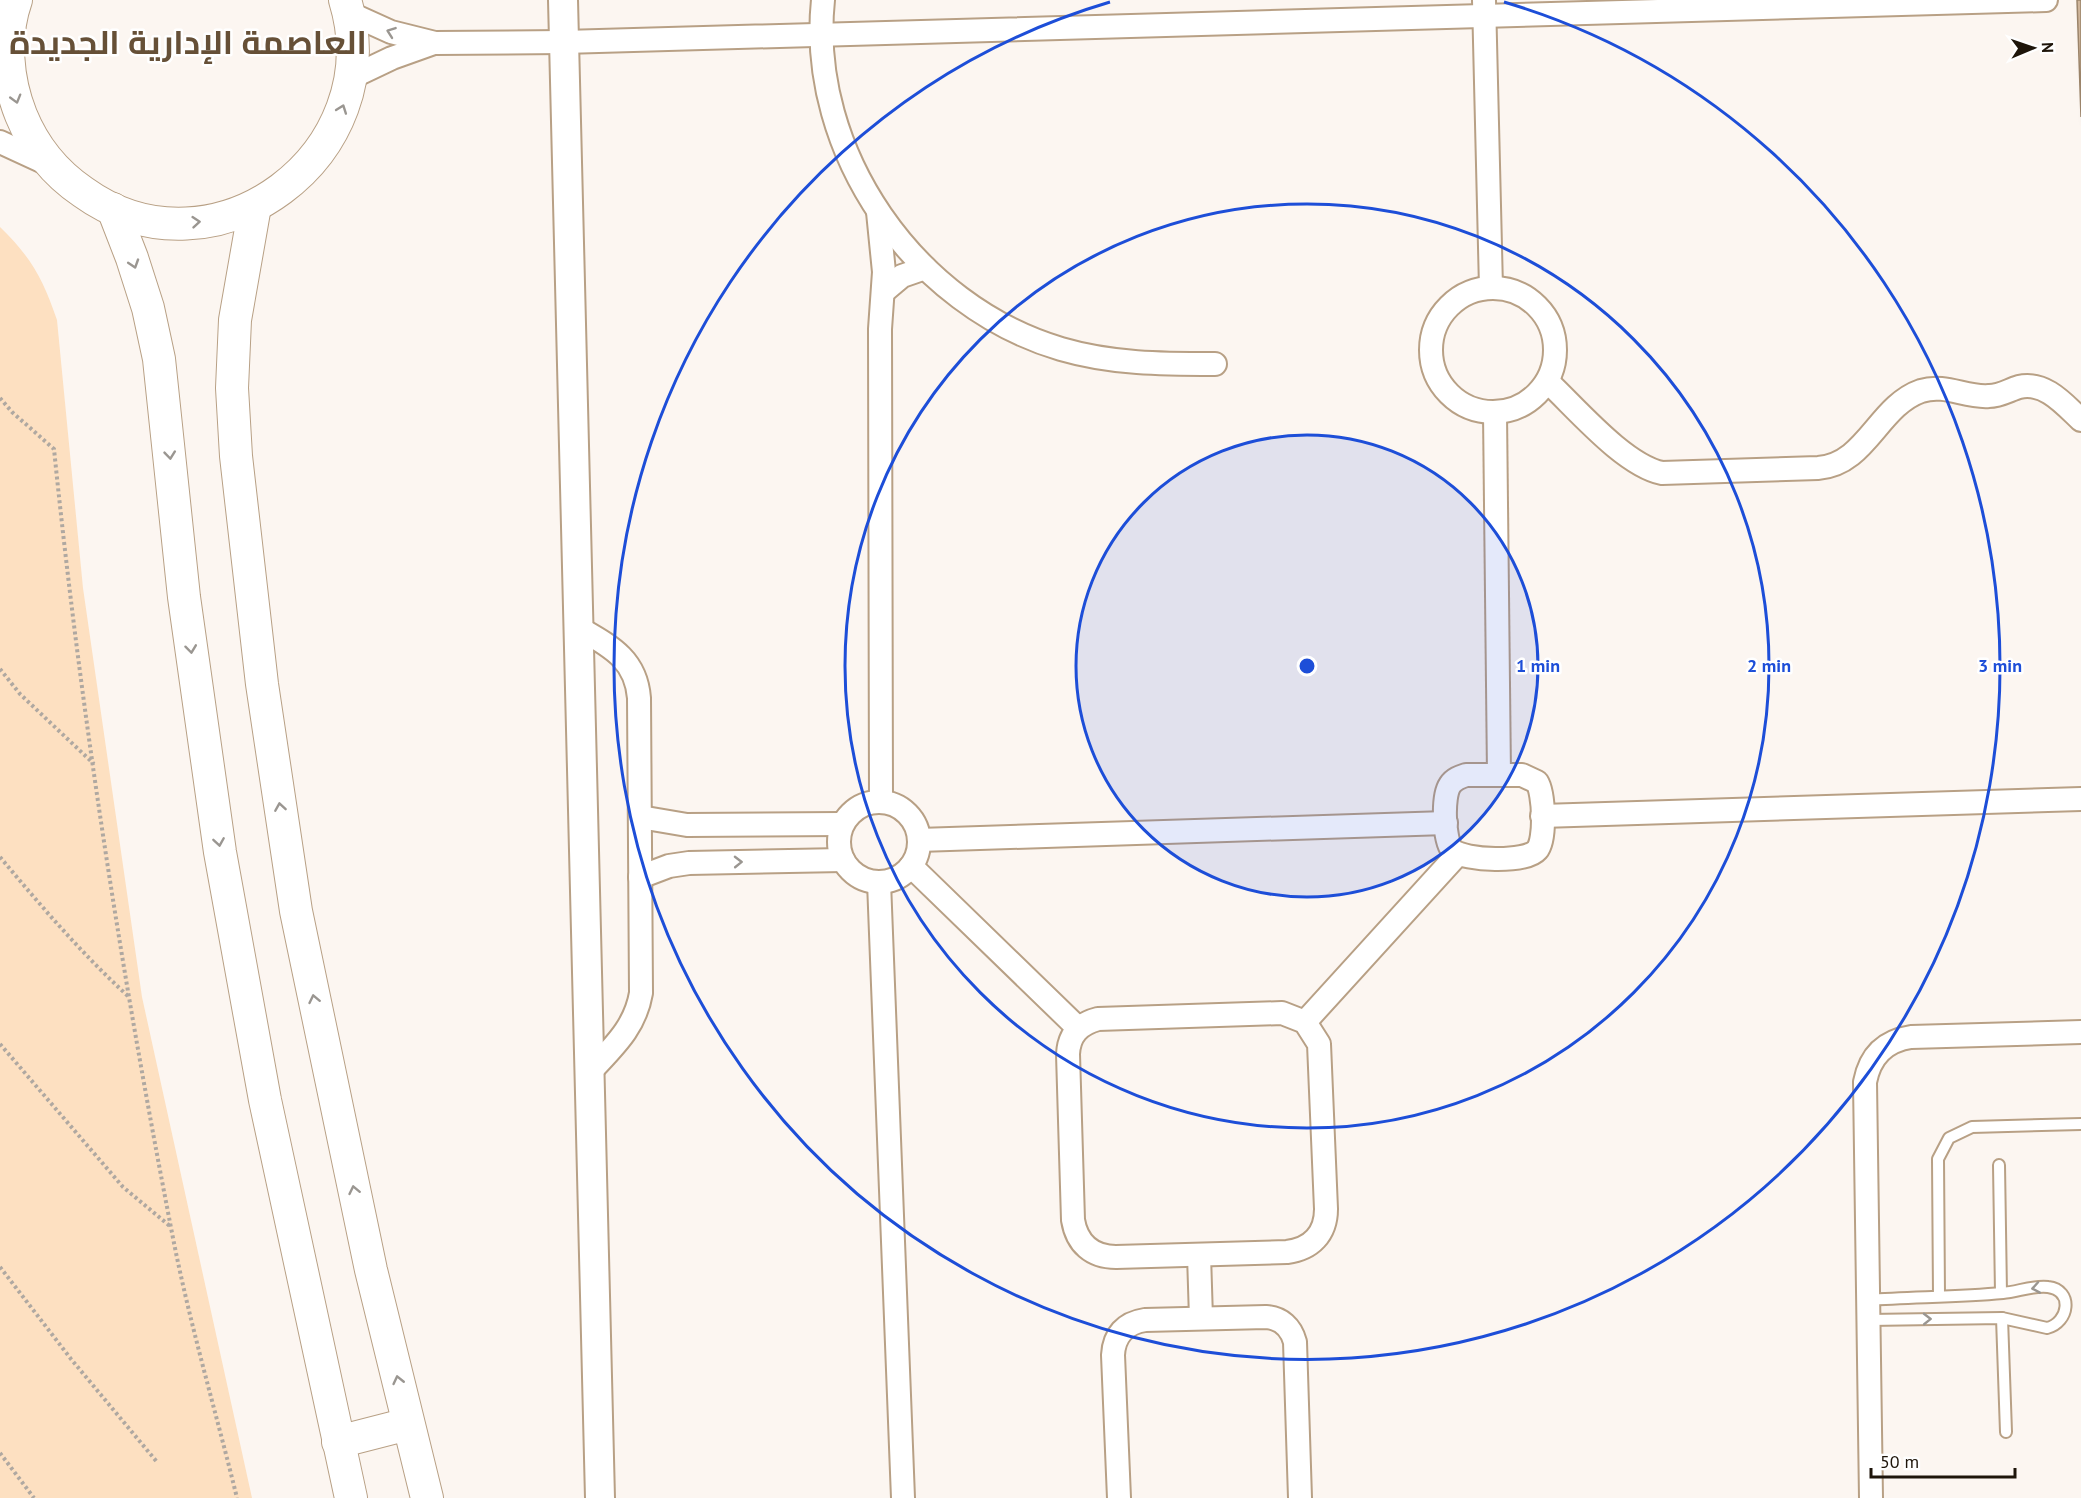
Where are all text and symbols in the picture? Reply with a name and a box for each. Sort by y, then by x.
north arrow [2003,18,2063,78]
district label: العاصمة الإدارية الجديدة [9,20,367,64]
one-way arrow [386,26,396,39]
text: N [2038,42,2058,53]
one-way arrow [9,93,21,104]
one-way arrow [334,105,347,115]
one-way arrow [191,216,200,229]
one-way arrow [127,258,139,269]
one-way arrow [163,450,176,459]
one-way arrow [184,644,197,653]
text: 1 min [1516,654,1560,677]
text: 2 min [1747,654,1791,677]
text: 3 min [1978,654,2022,677]
centre of rings [1297,656,1317,676]
one-way arrow [274,803,287,813]
one-way arrow [212,837,224,846]
one-way arrow [734,856,743,868]
one-way arrow [308,994,321,1004]
one-way arrow [348,1185,361,1195]
one-way arrow [2031,1281,2041,1294]
one-way arrow [1923,1313,1932,1325]
one-way arrow [392,1375,405,1385]
scale bar [1871,1441,2015,1479]
text: 50 m [1880,1450,1919,1473]

